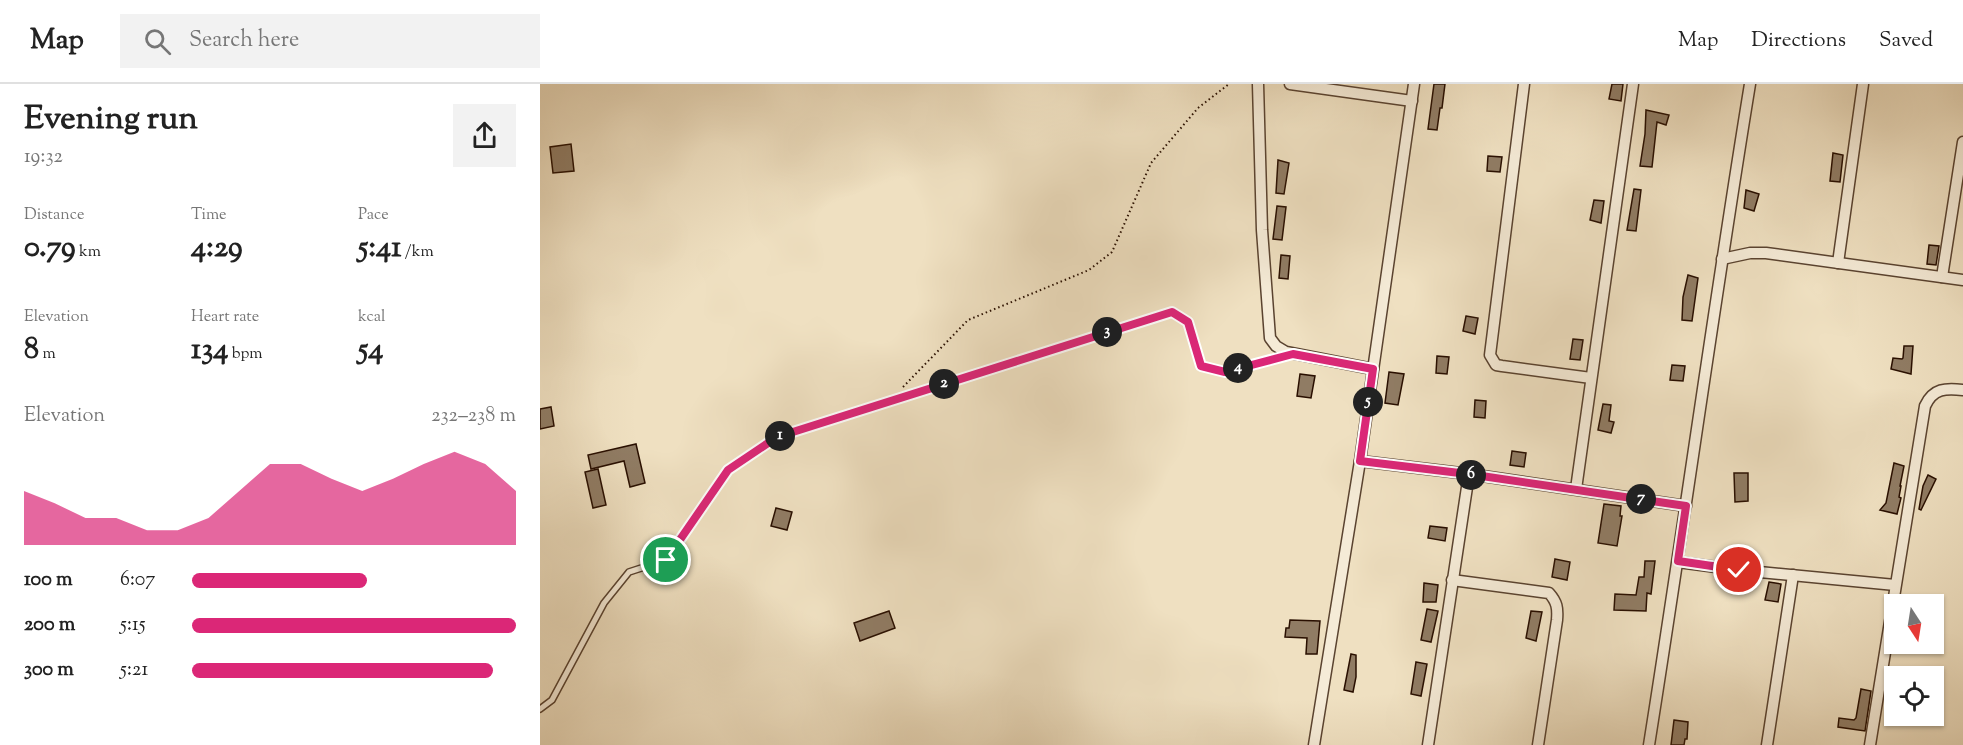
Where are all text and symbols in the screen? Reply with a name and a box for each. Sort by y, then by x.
search box [120,14,540,68]
text: Map [30,21,84,61]
icon: search [141,25,174,58]
text: Search here [189,25,299,57]
text: Map [1678,26,1718,56]
text: Directions [1751,26,1846,56]
text: Saved [1879,26,1933,56]
text: Evening run [24,96,198,144]
button: share [453,104,516,167]
text: 19:32 [24,143,63,172]
text: Distance [24,204,84,227]
text: Time [191,204,227,227]
text: Pace [358,204,389,227]
text: 0.79 [24,227,76,270]
text: 4:29 [191,227,243,270]
text: 5:41 [358,227,401,270]
text: km [76,241,101,264]
text: /km [401,241,434,264]
text: Elevation [24,306,89,329]
text: Heart rate [191,306,259,329]
text: kcal [358,306,386,329]
pin: 3 [1092,317,1122,347]
text: 3 [1104,320,1110,343]
text: 8 [24,329,39,372]
text: 134 [191,329,228,372]
text: 54 [358,329,383,372]
text: m [39,343,56,366]
text: bpm [228,343,263,366]
pin: 4 [1223,353,1253,383]
text: 4 [1234,356,1242,379]
pin: 2 [929,369,959,399]
text: 2 [940,372,948,395]
pin: 5 [1353,387,1383,417]
text: 5 [1365,390,1371,413]
text: Elevation [24,402,105,431]
text: 232–238 m [431,402,516,431]
pin: 1 [765,421,795,451]
text: 1 [777,424,783,447]
pin: 6 [1456,460,1486,490]
text: 6 [1467,463,1475,486]
pin: 7 [1626,484,1656,514]
text: 7 [1637,487,1645,510]
pin [640,534,691,585]
icon: arrive [649,543,682,576]
pin [1713,544,1764,595]
icon: check [1722,553,1755,586]
text: 100 m [24,566,73,595]
text: 6:07 [120,566,155,595]
north arrow [1884,594,1944,654]
map controls [1884,594,1944,726]
text: 200 m [24,611,75,640]
text: 5:15 [120,611,146,640]
text: 300 m [24,656,74,685]
text: 5:21 [120,656,148,685]
button: locate [1884,666,1944,726]

